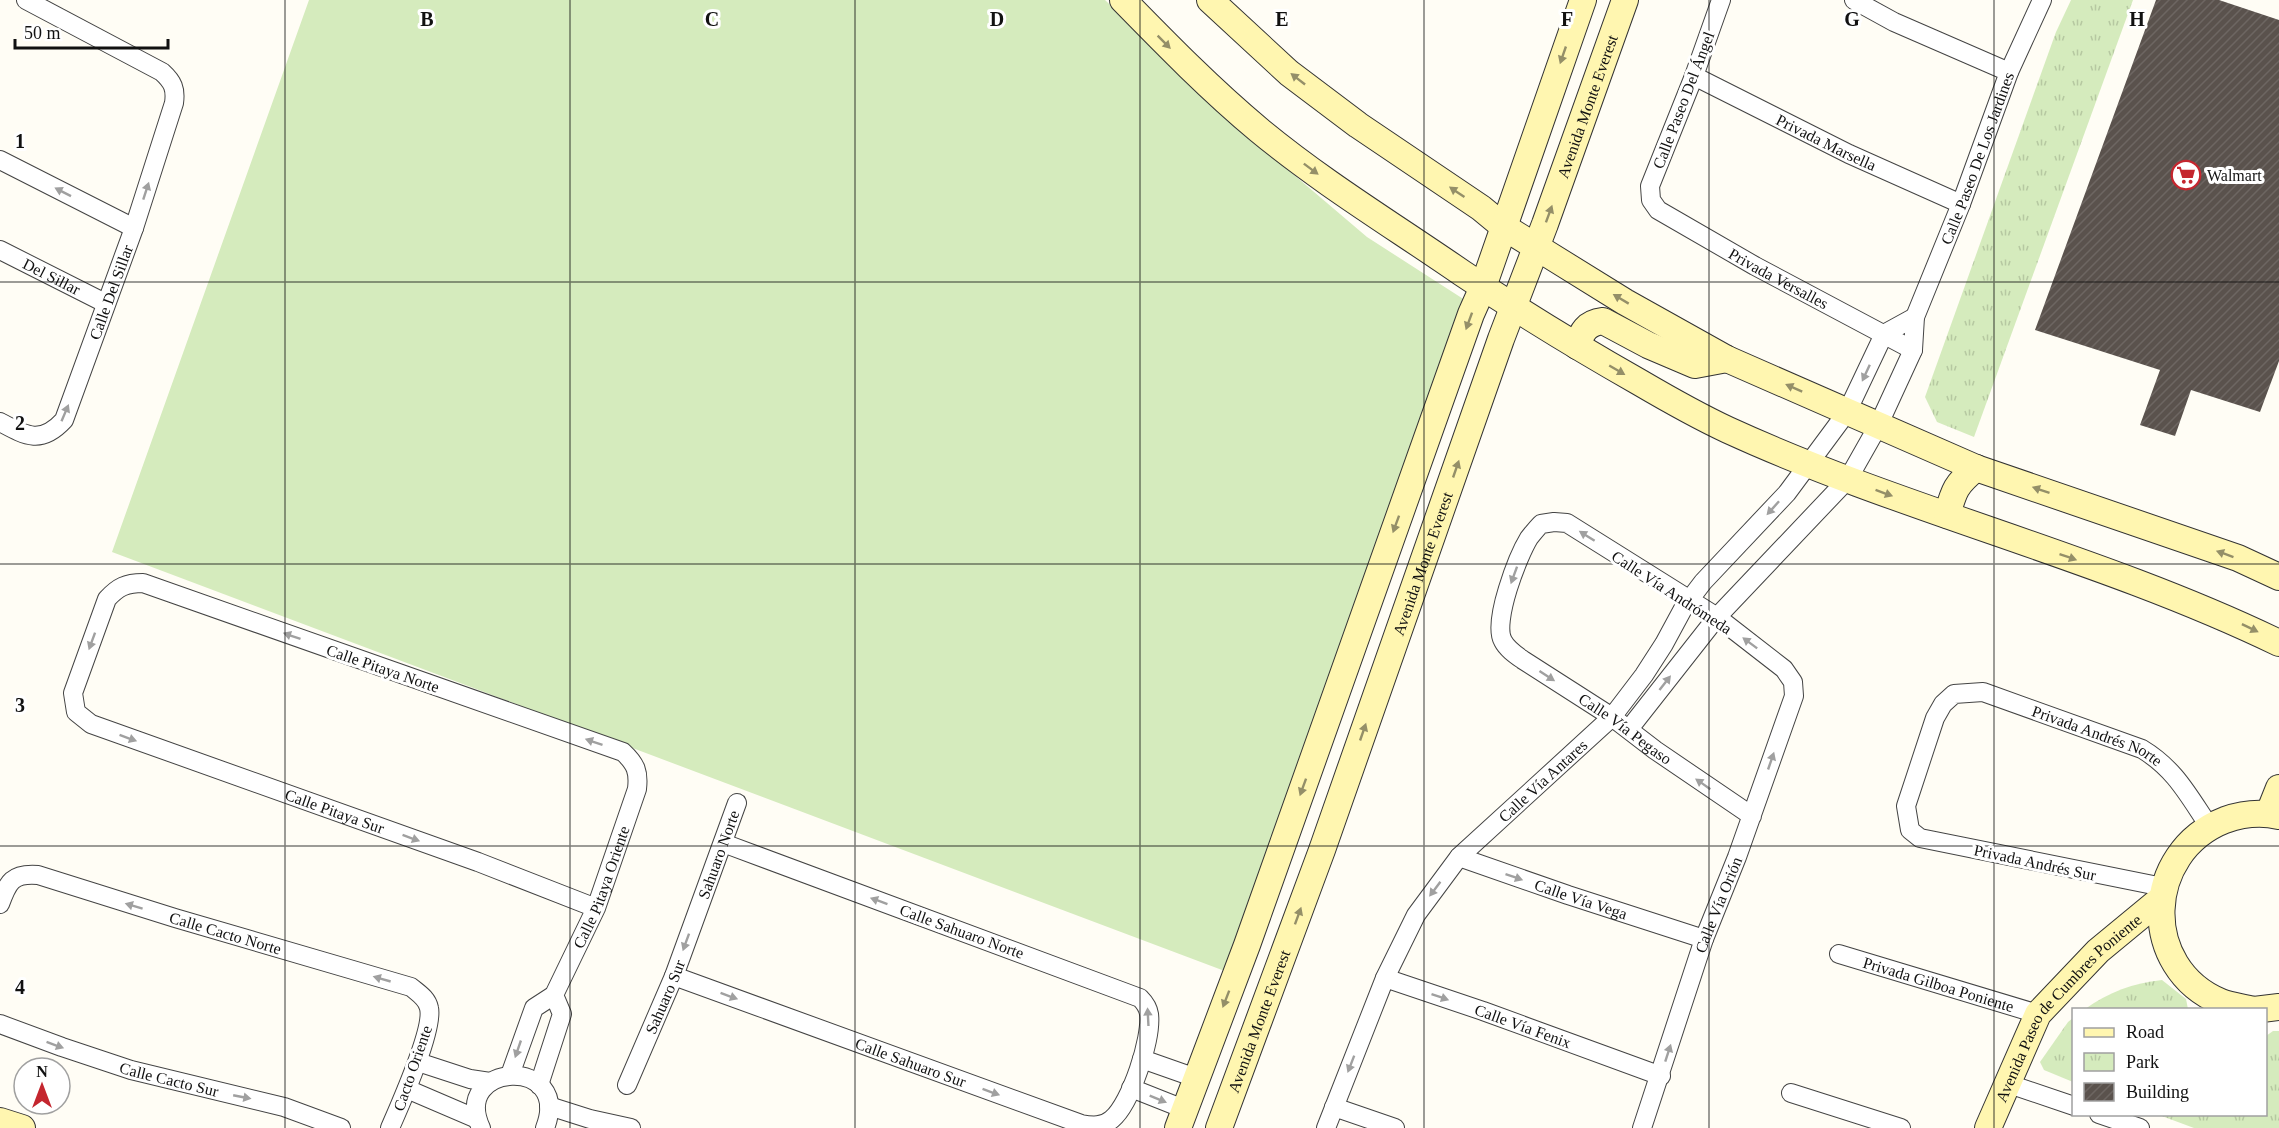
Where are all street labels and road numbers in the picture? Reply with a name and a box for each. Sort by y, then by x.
street label: Calle Paseo Del Ángel [1649,28,1719,171]
street label: Avenida Monte Everest [1554,32,1621,180]
street label: Calle Paseo De Los Jardines [1938,70,2017,247]
street label: Privada Marsella [1774,111,1879,174]
street label: Calle Del Sillar [86,242,136,342]
street label: Privada Versalles [1726,245,1831,312]
street label: Del Sillar [20,255,84,298]
street label: Avenida Monte Everest [1390,489,1456,638]
street label: Calle Vía Andrómeda [1609,547,1735,637]
street label: Calle Pitaya Norte [324,641,441,697]
street label: Calle Vía Pegaso [1576,690,1675,768]
street label: Privada Andrés Norte [2030,702,2166,769]
street label: Calle Vía Antares [1495,736,1591,825]
street label: Calle Pitaya Sur [283,786,387,837]
street label: Sahuaro Norte [695,808,743,901]
street label: Calle Pitaya Oriente [570,824,633,951]
street label: Privada Andrés Sur [1972,841,2098,884]
street label: Calle Vía Orión [1692,854,1745,955]
street label: Calle Vía Vega [1532,876,1629,923]
street label: Calle Sahuaro Norte [898,901,1026,962]
street label: Calle Cacto Norte [168,909,283,958]
street label: Avenida Paseo de Cumbres Poniente [1992,911,2145,1105]
street label: Avenida Monte Everest [1225,947,1293,1095]
street label: Privada Gilboa Poniente [1861,954,2016,1015]
street label: Sahuaro Sur [642,957,688,1037]
street label: Calle Vía Fenix [1473,1001,1573,1051]
street label: Cacto Oriente [390,1023,435,1113]
street label: Calle Sahuaro Sur [853,1035,969,1091]
street label: Calle Cacto Sur [117,1059,221,1100]

